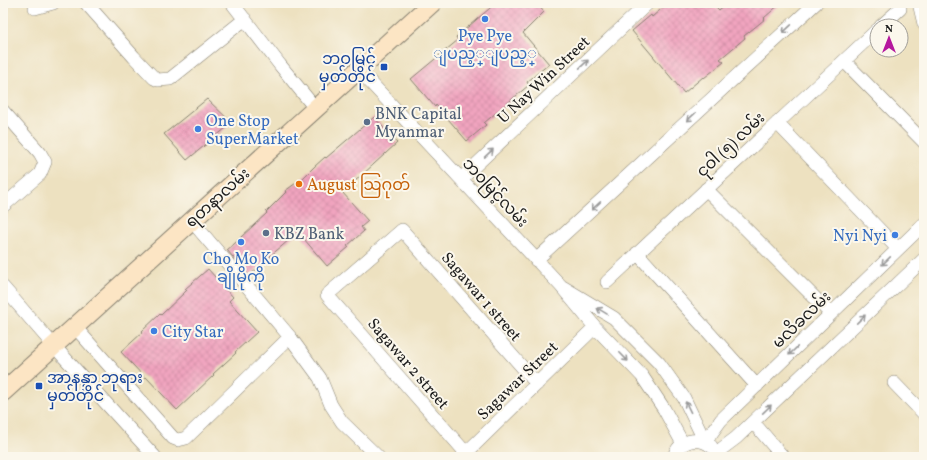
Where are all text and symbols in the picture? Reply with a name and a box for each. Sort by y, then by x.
marker: Pye Pye ျပည့္ျပည့္ [480,14,490,24]
north arrow [869,18,909,58]
text: N [885,22,893,37]
one-way arrow [782,25,792,34]
place label: Pye Pye ျပည့္ျပည့္ [433,26,537,67]
street label: U Nay Win Street [493,31,596,129]
place label: ဘဝမြင့် မှတ်တိုင် [319,47,376,91]
one-way arrow [579,59,589,68]
marker: ဘဝမြင့် မှတ်တိုင် [379,62,389,72]
place label: BNK Capital Myanmar [375,104,462,144]
street label: ငုဝါ (၅) လမ်း [691,107,772,184]
place label: One Stop SuperMarket [206,111,299,151]
one-way arrow [686,113,696,122]
marker: BNK Capital Myanmar [362,117,372,127]
marker: One Stop SuperMarket [193,124,203,134]
one-way arrow [484,148,494,157]
street label: ဘ၀မြင့်လမ်း [456,152,534,234]
street label: ရတနာလမ်း [180,162,256,234]
place label: August သြဂုတ် [307,173,410,199]
marker: August သြဂုတ် [294,179,304,189]
one-way arrow [591,201,601,210]
place label: KBZ Bank [274,224,345,246]
place label: Nyi Nyi [833,226,887,248]
marker: KBZ Bank [261,228,271,238]
marker: Nyi Nyi [890,230,900,240]
marker: Cho Mo Ko ချိုမိုကို [236,237,246,247]
street label: Sagawar 1 street [435,248,526,347]
place label: Cho Mo Ko ချိုမိုကို [203,249,279,291]
one-way arrow [881,256,891,266]
street label: မလိခလမ်း [767,285,837,354]
one-way arrow [597,307,608,315]
street label: Sagawar 2 street [362,314,454,415]
one-way arrow [856,314,866,324]
place label: City Star [162,322,224,344]
marker: City Star [149,326,159,336]
street label: Sagawar Street [473,337,564,426]
one-way arrow [787,347,798,356]
one-way arrow [619,352,629,362]
place label: အာနန္ဒာ ဘုရား မှတ်တိုင် [47,368,143,410]
marker: အာနန္ဒာ ဘုရား မှတ်တိုင် [34,381,44,391]
one-way arrow [684,401,691,413]
one-way arrow [762,404,772,414]

